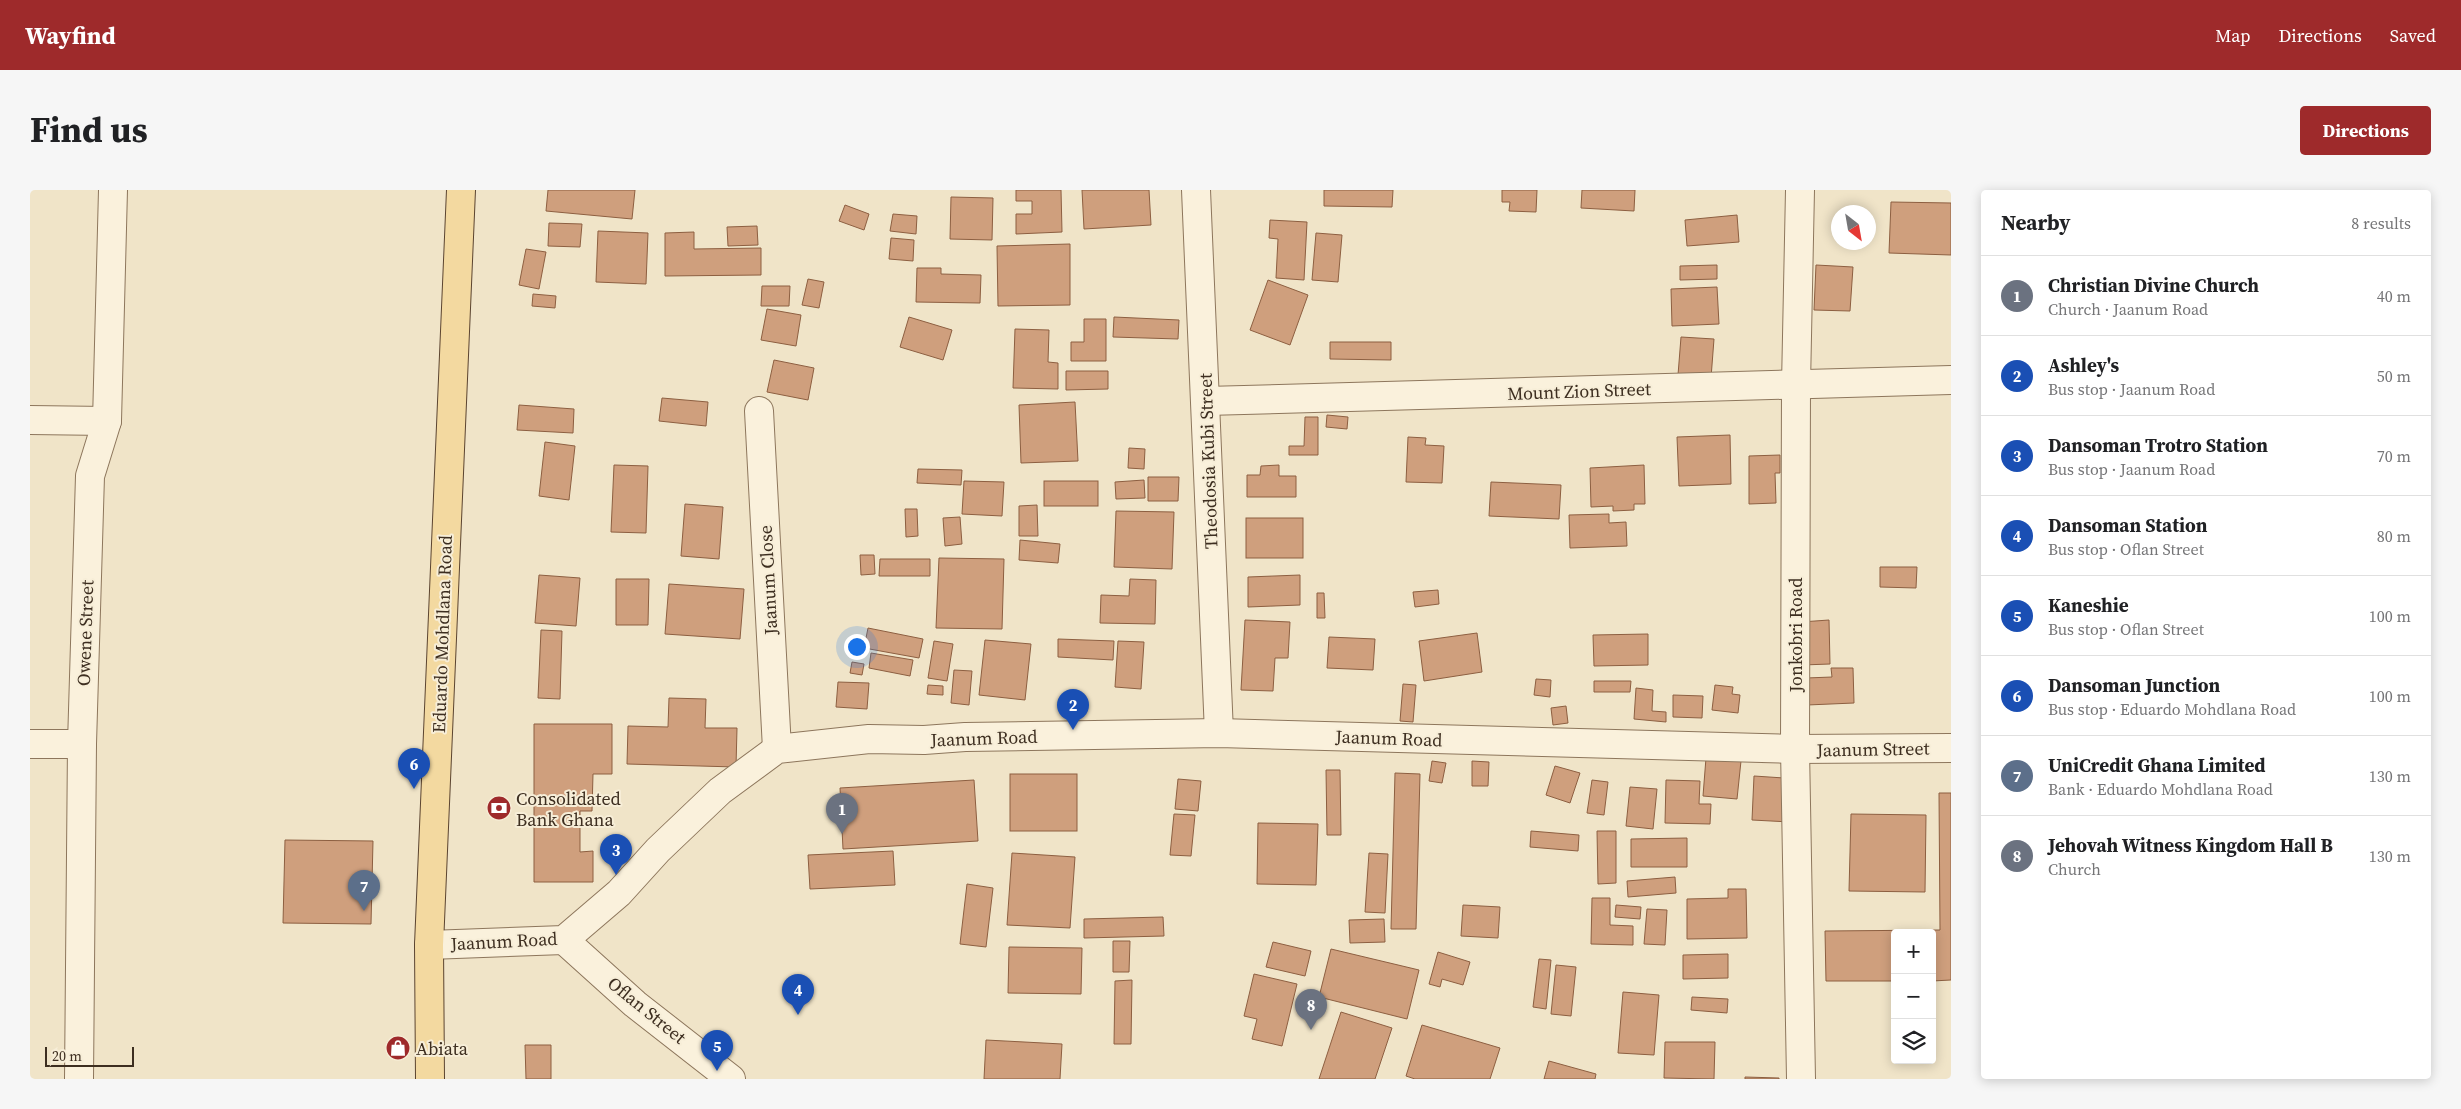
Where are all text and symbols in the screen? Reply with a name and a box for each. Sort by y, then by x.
text: Wayfind [25,19,116,52]
text: Map [2215,23,2251,48]
text: Directions [2279,23,2362,48]
text: Saved [2390,23,2436,48]
text: Find us [30,106,148,154]
button: Directions [2300,106,2431,155]
north arrow [1831,205,1876,250]
text: Nearby [2001,208,2071,237]
text: 8 results [2351,212,2411,234]
text: Christian Divine Church [2048,272,2259,298]
text: 1 [2013,285,2021,307]
text: 40 m [2377,285,2411,307]
text: Church · Jaanum Road [2048,298,2208,320]
text: Ashley's [2048,352,2119,378]
text: 2 [2013,365,2021,387]
text: 50 m [2377,365,2411,387]
street label: Theodosia Kubi Street [1192,372,1224,549]
street label: Mount Zion Street [1507,376,1651,406]
text: Bus stop · Jaanum Road [2048,378,2215,400]
text: Dansoman Trotro Station [2048,432,2268,458]
text: 3 [2013,445,2021,467]
text: 70 m [2377,445,2411,467]
text: Bus stop · Jaanum Road [2048,458,2215,480]
text: Dansoman Station [2048,512,2207,538]
street label: Jaanum Close [753,525,783,636]
text: 4 [2013,525,2021,547]
text: 80 m [2377,525,2411,547]
street label: Eduardo Mohdlana Road [426,535,458,733]
text: Bus stop · Oflan Street [2048,538,2204,560]
street label: Jonkobri Road [1783,578,1808,693]
street label: Owene Street [71,579,99,686]
text: Kaneshie [2048,592,2129,618]
text: 5 [2013,605,2021,627]
text: 100 m [2369,605,2411,627]
text: Bus stop · Oflan Street [2048,618,2204,640]
your location [844,634,870,660]
text: Dansoman Junction [2048,672,2220,698]
text: 6 [2013,685,2021,707]
text: 100 m [2369,685,2411,707]
pin: 2 [1057,689,1089,730]
text: Bus stop · Eduardo Mohdlana Road [2048,698,2296,720]
street label: Jaanum Road [929,724,1038,752]
street label: Jaanum Road [1334,724,1443,752]
street label: Jaanum Street [1815,736,1930,762]
pin: 6 [398,748,430,789]
text: UniCredit Ghana Limited [2048,752,2266,778]
text: 7 [2013,765,2021,787]
text: 130 m [2369,765,2411,787]
text: Bank · Eduardo Mohdlana Road [2048,778,2273,800]
place label: Consolidated Bank Ghana [516,786,621,832]
pin: 1 [826,793,858,834]
bank icon: Consolidated Bank Ghana [486,795,512,821]
text: Jehovah Witness Kingdom Hall B [2048,832,2333,858]
pin: 3 [600,834,632,875]
text: 8 [2013,845,2021,867]
text: 130 m [2369,845,2411,867]
text: Church [2048,858,2101,880]
pin: 7 [348,870,380,911]
street label: Jaanum Road [449,926,558,956]
map controls [1891,929,1936,1064]
button: + [1891,929,1936,974]
street label: Oflan Street [603,971,692,1049]
pin: 4 [782,974,814,1015]
button: − [1891,974,1936,1019]
pin: 8 [1295,989,1327,1030]
button: layers [1891,1019,1936,1064]
pin: 5 [701,1030,733,1071]
shop icon: Abiata [385,1035,411,1061]
place label: Abiata [416,1036,469,1061]
scale bar [45,1044,134,1067]
text: 20 m [52,1046,82,1066]

